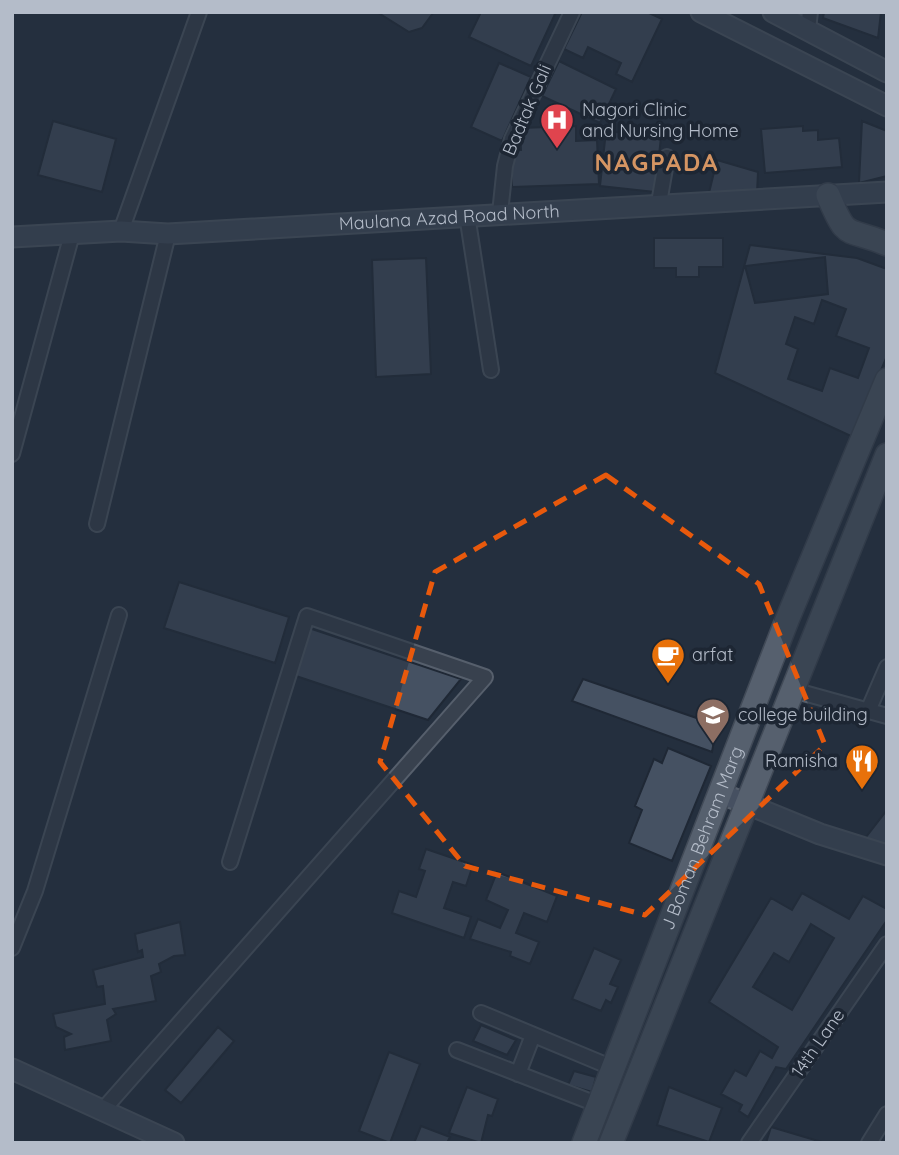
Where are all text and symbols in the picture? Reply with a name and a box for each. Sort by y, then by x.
street label: Badtak Gali [497,61,556,159]
place label: Nagori Clinic and Nursing Home [582,98,739,142]
hospital icon: Nagori Clinic and Nursing Home [538,101,576,150]
district label: NAGPADA [595,147,719,177]
street label: Maulana Azad Road North [338,199,560,235]
cafe icon: arfat [649,636,687,685]
place label: arfat [692,643,733,666]
school or university icon: college building [694,696,732,745]
place label: college building [738,703,868,726]
restaurant icon: Ramisha [843,742,881,791]
street label: J Boman Behram Marg [656,743,748,933]
place label: Ramisha [765,749,838,772]
street label: 14th Lane [786,1004,849,1081]

